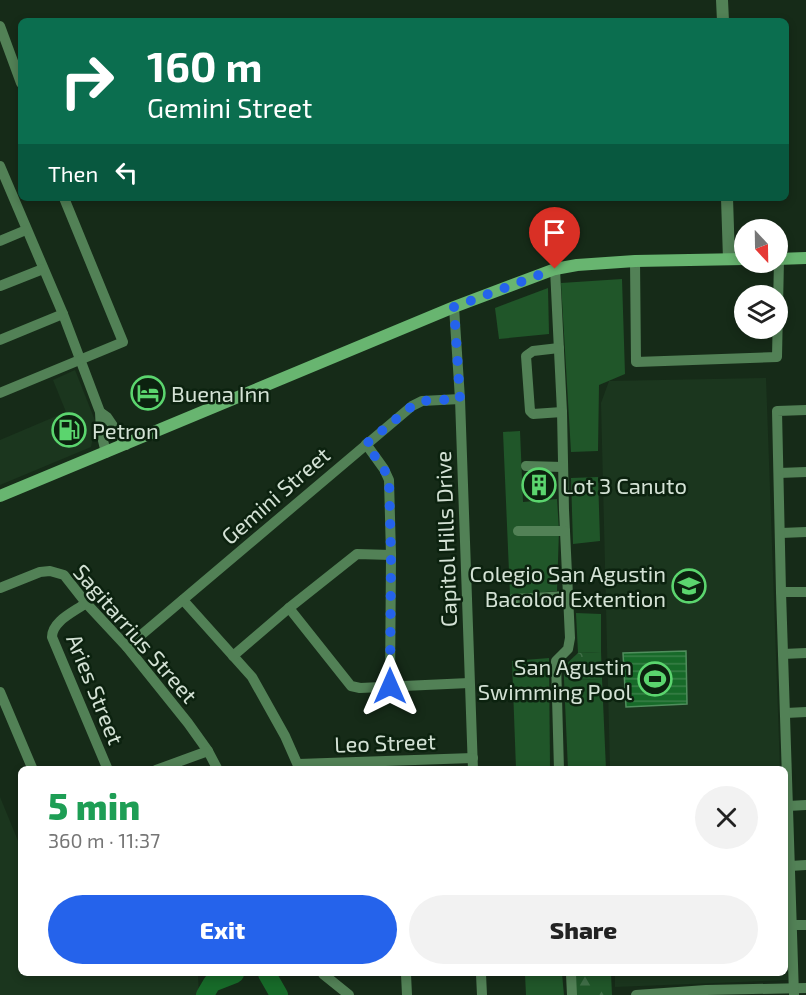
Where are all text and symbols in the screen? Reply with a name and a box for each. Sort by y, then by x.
text: 160 m [147,40,263,90]
icon: right [48,42,126,120]
text: Gemini Street [147,91,312,123]
icon: left [110,156,143,189]
text: Then [48,160,98,186]
pin [529,207,580,269]
icon: arrive [538,216,571,249]
north arrow [734,219,788,273]
map controls [734,219,788,339]
button: layers [734,285,788,339]
hotel icon: Buena Inn [130,375,166,411]
place label: Buena Inn [171,380,270,406]
fuel station icon: Petron [51,412,87,448]
place label: Petron [92,417,159,443]
street label: Gemini Street [216,441,334,549]
street label: Capitol Hills Drive [429,451,461,627]
building icon: Lot 3 Canuto [521,467,557,503]
place label: Lot 3 Canuto [562,472,687,498]
street label: Sagitarrius Street [69,558,203,708]
place label: Colegio San Agustin Bacolod Extention [470,560,666,611]
school or university icon: Colegio San Agustin Bacolod Extention [671,568,707,604]
street label: Aries Street [62,630,130,748]
place label: San Agustin Swimming Pool [478,653,632,704]
position arrow [358,654,422,718]
sports icon: San Agustin Swimming Pool [637,661,673,697]
street label: Leo Street [334,727,436,757]
text: 5 min [48,784,140,827]
button: close [695,786,758,849]
text: 360 m · 11:37 [48,828,160,852]
button: Exit [48,895,397,964]
button: Share [409,895,758,964]

